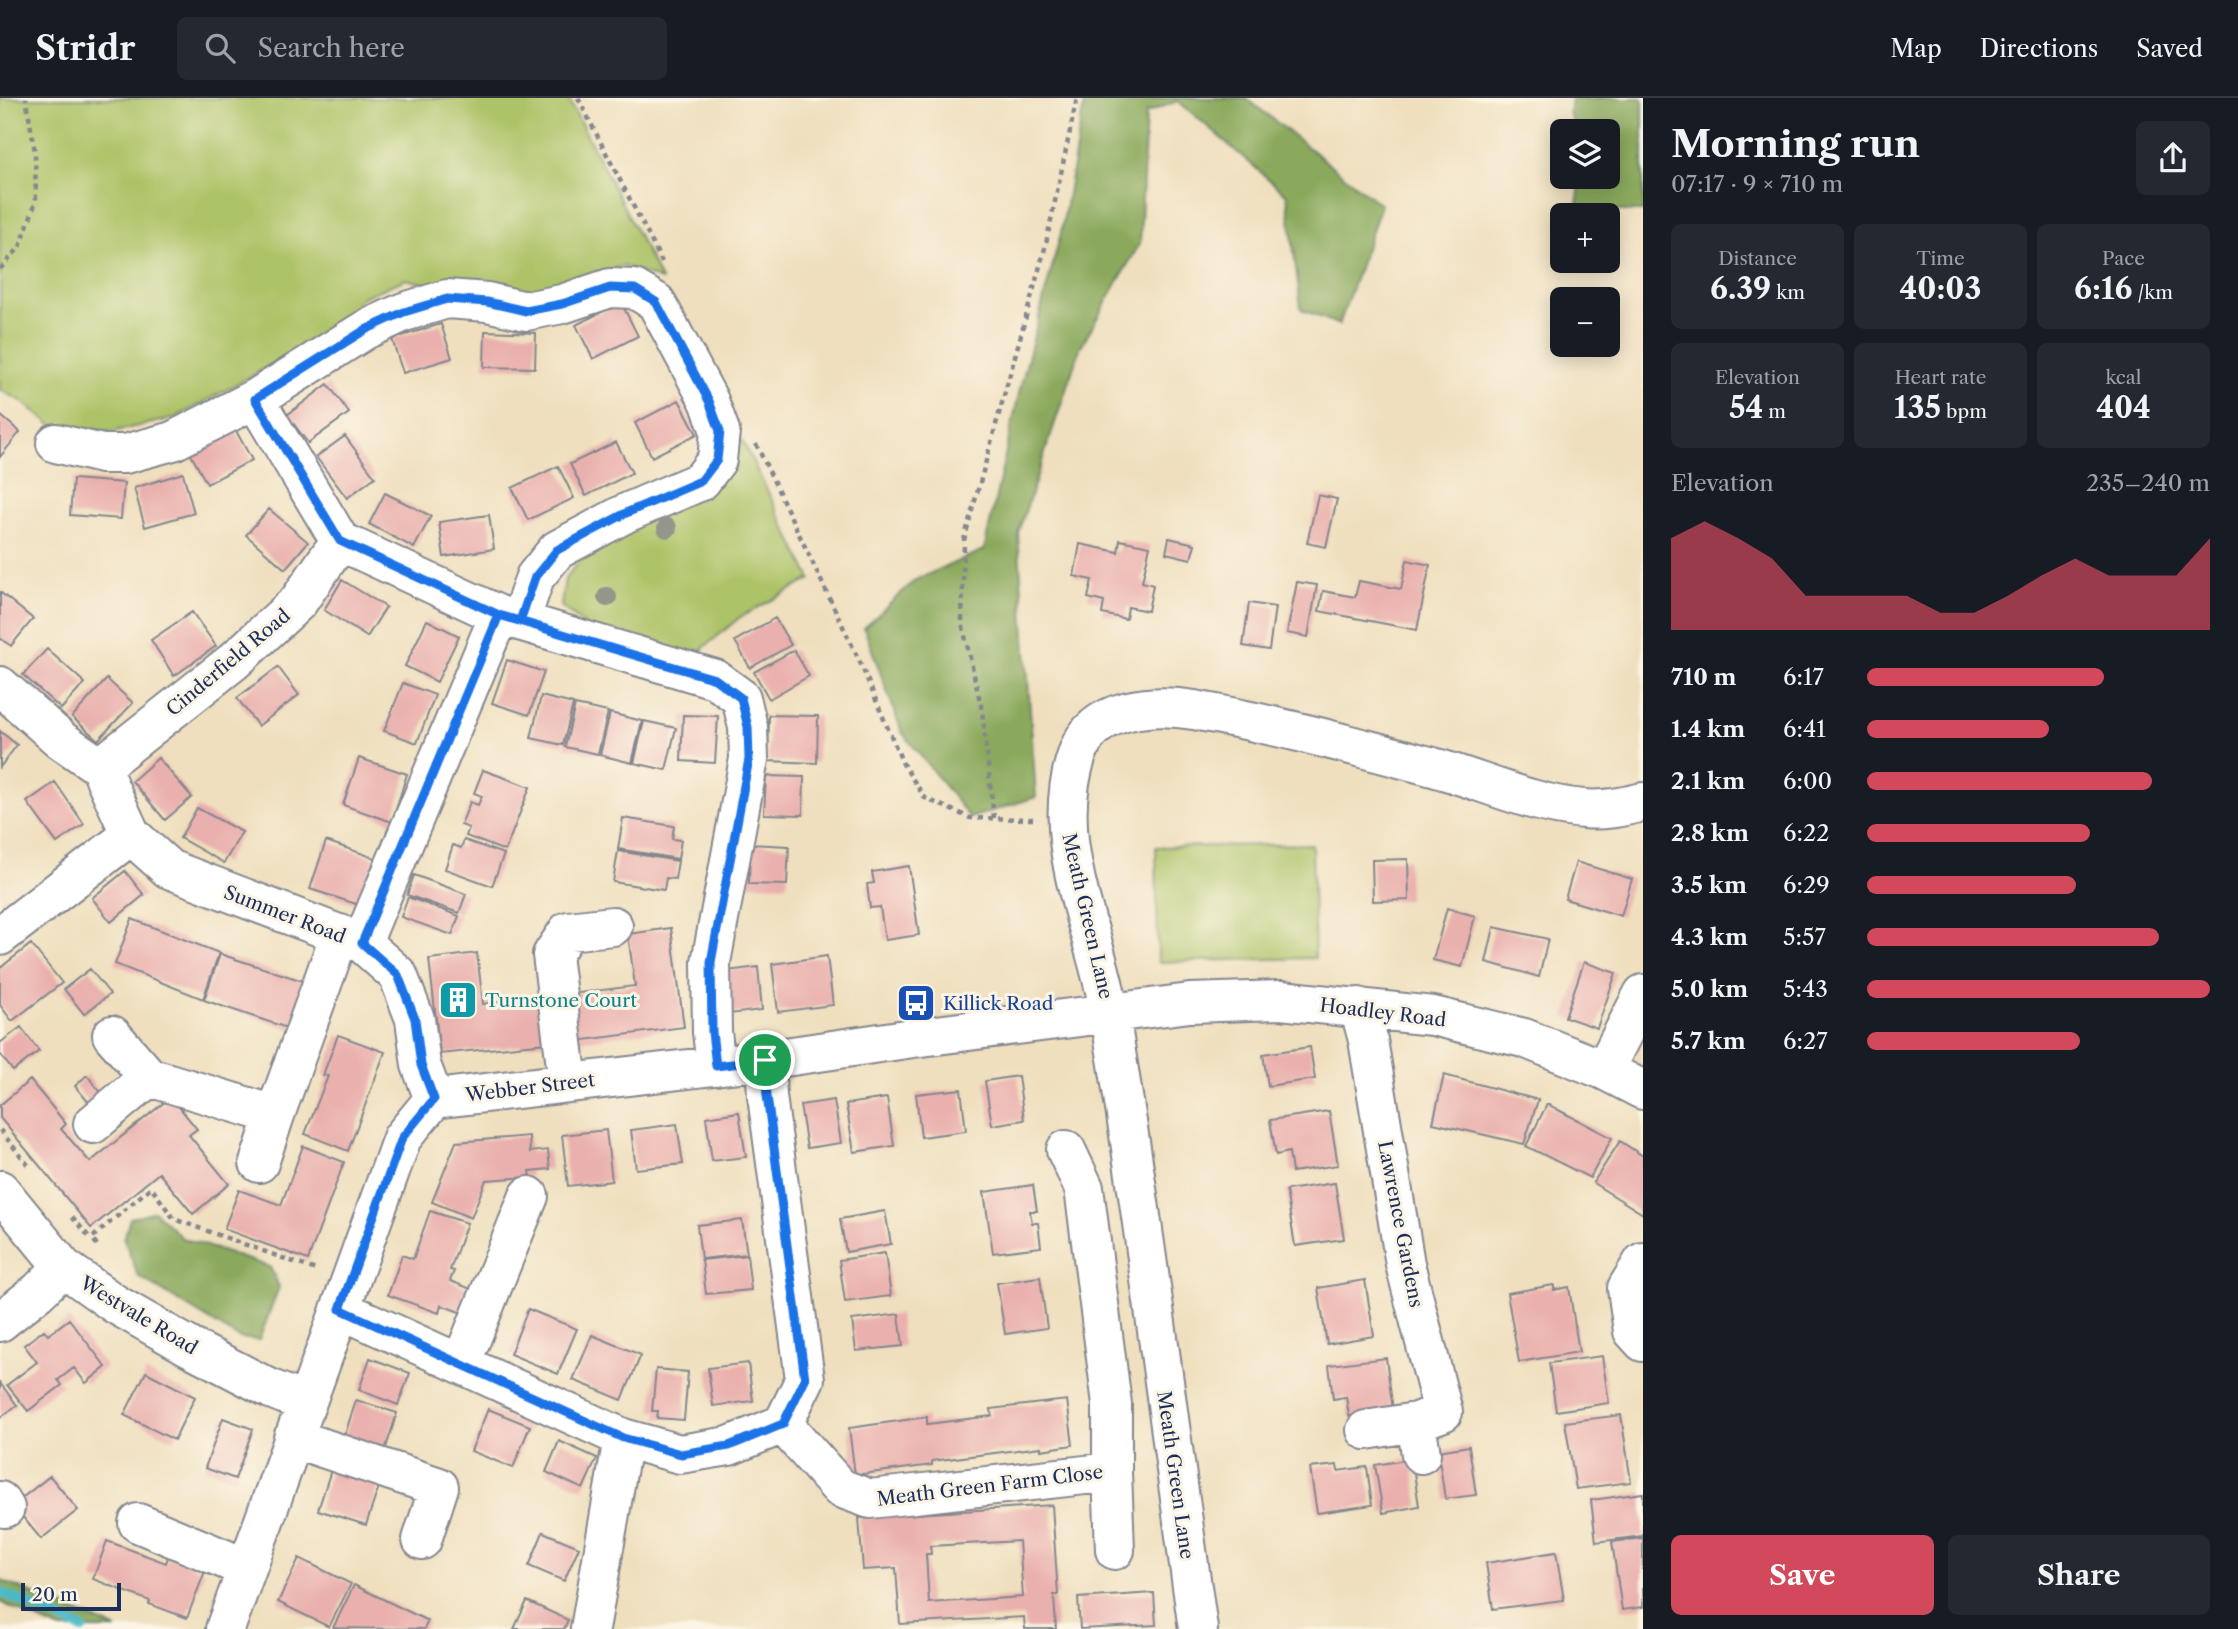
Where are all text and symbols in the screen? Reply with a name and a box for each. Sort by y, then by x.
search box [177,17,667,80]
text: Stridr [35,28,135,69]
icon: search [201,29,239,67]
text: Search here [257,32,405,64]
text: Map [1890,34,1942,63]
text: Directions [1980,34,2098,63]
text: Saved [2136,34,2203,63]
map controls [1550,119,1620,357]
button: layers [1550,119,1620,189]
text: Morning run [1671,120,1920,167]
button: share [2136,121,2210,195]
text: 07:17 · 9 × 710 m [1671,170,1843,198]
button: + [1550,203,1620,273]
text: Distance [1718,247,1797,270]
text: Time [1916,247,1965,270]
text: Pace [2102,247,2145,270]
text: 6.39 [1710,270,1771,307]
text: 40:03 [1900,270,1981,307]
text: 6:16 [2074,270,2132,307]
text: km [1771,281,1805,304]
text: /km [2132,281,2173,304]
button: − [1550,287,1620,357]
text: Elevation [1715,366,1800,389]
text: Heart rate [1895,366,1986,389]
text: kcal [2106,366,2141,389]
text: 54 [1729,389,1763,426]
text: 135 [1894,389,1941,426]
text: 404 [2096,389,2151,426]
text: m [1763,400,1786,423]
text: bpm [1941,400,1987,423]
text: Elevation [1671,469,1774,497]
text: 235–240 m [2086,469,2210,497]
street label: Cinderfield Road [162,604,295,721]
text: 710 m [1671,663,1736,691]
text: 6:17 [1783,663,1824,691]
text: 1.4 km [1671,715,1745,743]
text: 6:41 [1783,715,1826,743]
text: 2.1 km [1671,767,1745,795]
text: 6:00 [1783,767,1832,795]
text: 2.8 km [1671,819,1749,847]
text: 6:22 [1783,819,1829,847]
street label: Meath Green Lane [1057,831,1118,1001]
text: 3.5 km [1671,871,1747,899]
text: 6:29 [1783,871,1830,899]
street label: Summer Road [221,881,349,948]
text: 4.3 km [1671,923,1748,951]
text: 5:57 [1783,923,1826,951]
text: 5.0 km [1671,975,1748,1003]
text: 5:43 [1783,975,1828,1003]
building icon: Turnstone Court [437,979,479,1021]
bus stop icon: Killick Road [895,982,937,1024]
place label: Turnstone Court [485,989,637,1012]
place label: Killick Road [943,992,1054,1015]
street label: Hoadley Road [1319,993,1448,1032]
text: 5.7 km [1671,1027,1746,1055]
text: 6:27 [1783,1027,1827,1055]
pin [735,1030,795,1090]
icon: arrive [746,1041,784,1079]
street label: Webber Street [463,1068,596,1107]
street label: Lawrence Gardens [1373,1139,1428,1309]
street label: Westvale Road [75,1271,202,1360]
street label: Meath Green Lane [1152,1390,1199,1561]
street label: Meath Green Farm Close [876,1460,1104,1511]
button: Save [1671,1535,1934,1615]
button: Share [1948,1535,2210,1615]
scale bar [21,1580,121,1612]
text: 20 m [32,1583,78,1606]

